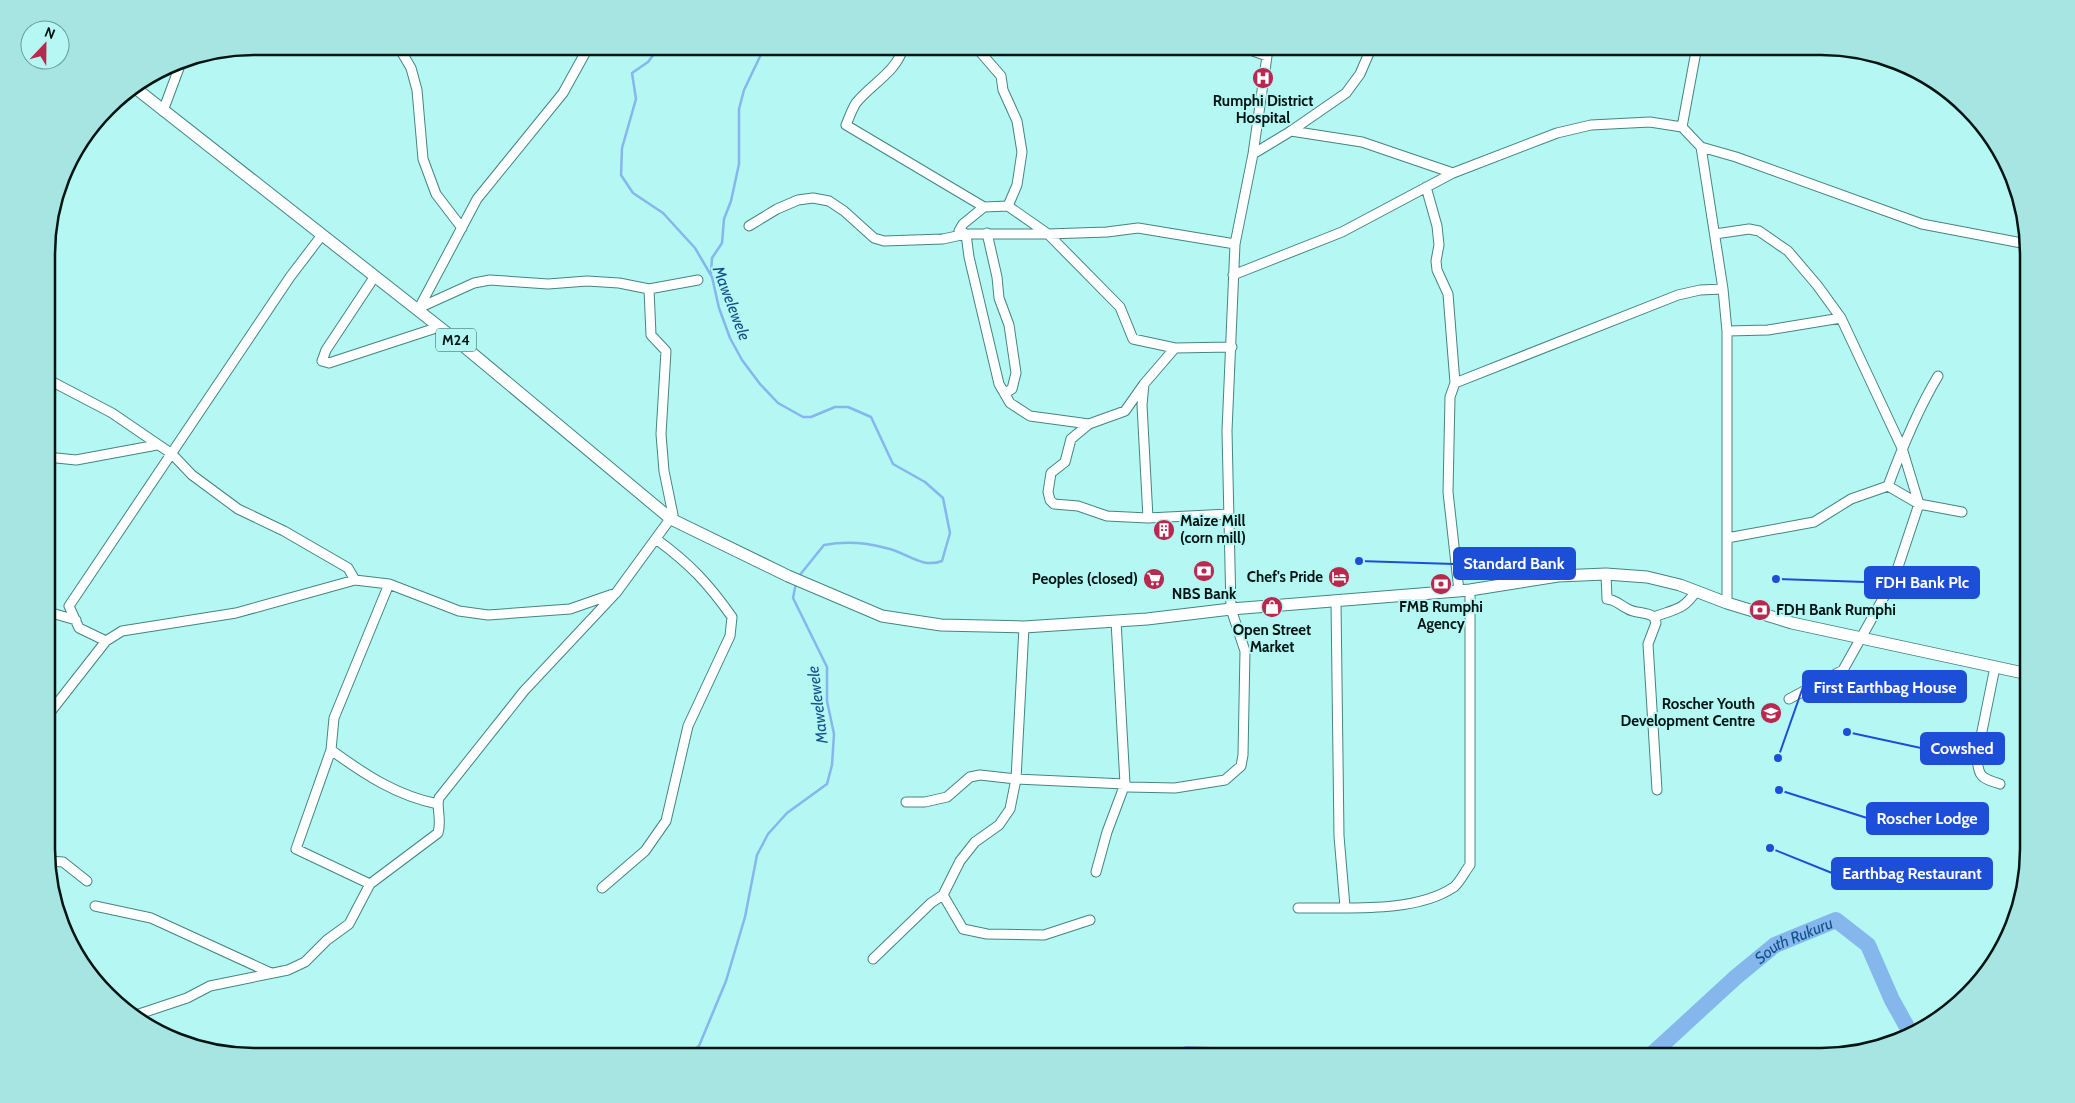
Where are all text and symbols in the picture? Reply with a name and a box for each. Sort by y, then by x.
north arrow [20,20,70,70]
text: N [42,23,58,43]
hospital icon: Rumphi District Hospital [1251,66,1275,90]
place label: Rumphi District Hospital [1213,92,1313,127]
water label: Mawelewele [708,262,754,343]
road number: M24 [436,328,476,352]
place label: Maize Mill (corn mill) [1180,512,1246,547]
building icon: Maize Mill (corn mill) [1152,518,1176,542]
callout: Standard Bank [1454,548,1575,579]
text: Standard Bank [1464,554,1565,573]
bank icon: NBS Bank [1192,559,1216,583]
hotel icon: Chef's Pride [1327,565,1351,589]
supermarket icon: Peoples (closed) [1142,567,1166,591]
callout: FDH Bank Plc [1865,567,1979,598]
place label: Chef's Pride [1247,568,1323,586]
place label: Peoples (closed) [1032,570,1138,588]
bank icon: FMB Rumphi Agency [1429,572,1453,596]
text: FDH Bank Plc [1875,573,1969,592]
place label: NBS Bank [1172,585,1237,603]
shop icon: Open Street Market [1260,595,1284,619]
place label: FMB Rumphi Agency [1399,598,1483,633]
bank icon: FDH Bank Rumphi [1748,598,1772,622]
place label: FDH Bank Rumphi [1776,601,1896,619]
place label: Open Street Market [1233,621,1311,656]
water label: Mawelewele [803,665,832,746]
callout: First Earthbag House [1803,671,1966,702]
text: First Earthbag House [1813,678,1957,697]
place label: Roscher Youth Development Centre [1621,695,1755,730]
school or university icon: Roscher Youth Development Centre [1759,701,1783,725]
callout: Cowshed [1921,733,2004,764]
text: Cowshed [1930,739,1994,758]
callout: Roscher Lodge [1867,803,1988,834]
text: Roscher Lodge [1876,809,1978,828]
callout: Earthbag Restaurant [1832,858,1992,889]
text: Earthbag Restaurant [1842,864,1982,883]
water label: South Rukuru [1751,913,1836,968]

